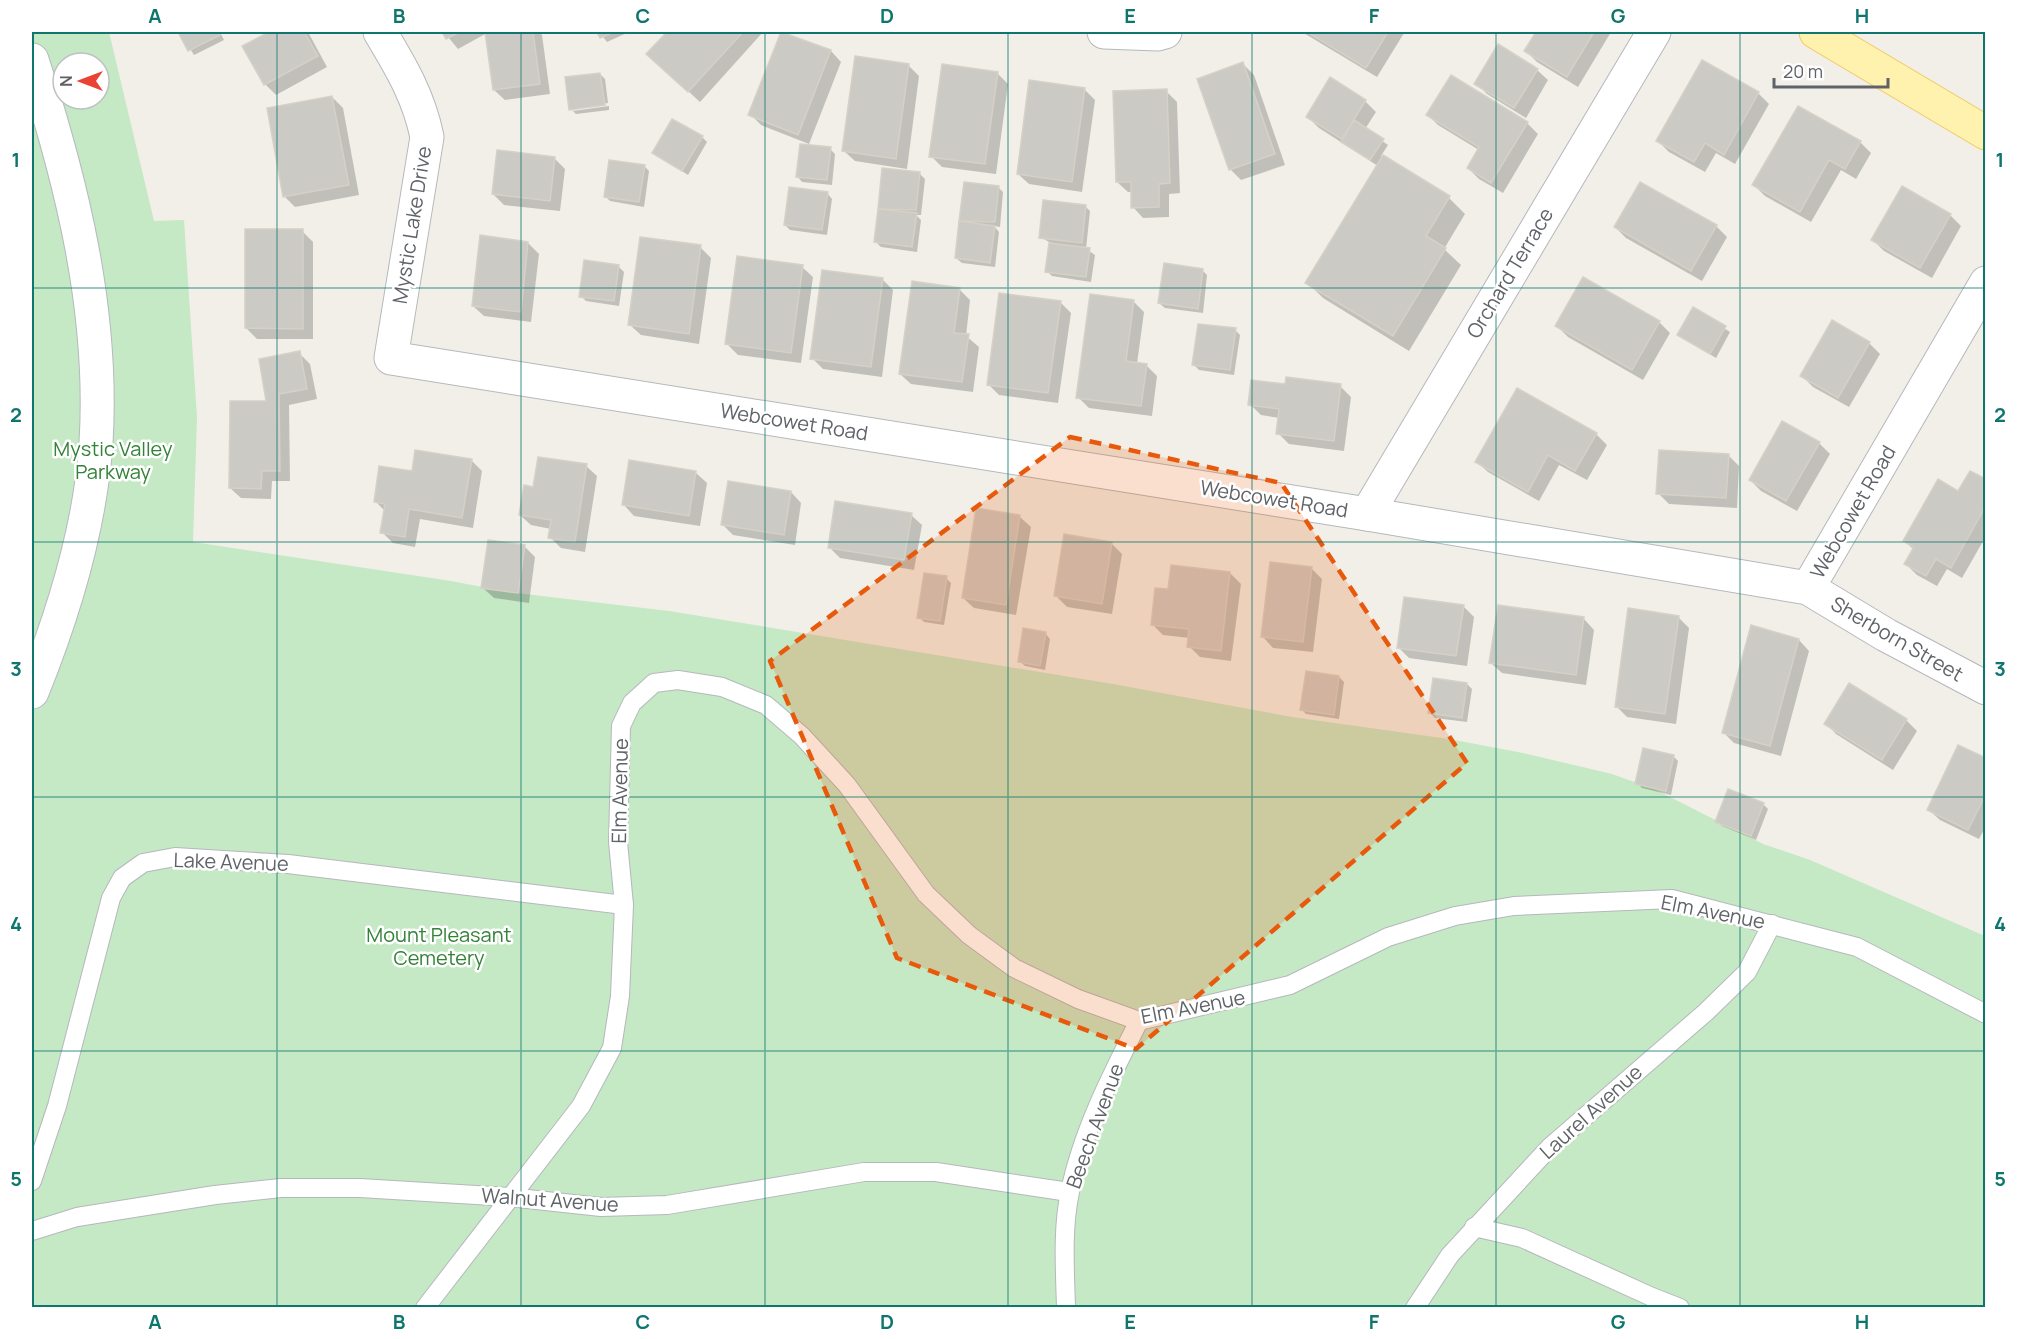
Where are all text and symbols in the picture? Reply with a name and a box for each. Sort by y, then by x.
text: A [148,2,162,29]
text: B [393,2,406,29]
text: C [636,2,650,29]
text: D [880,2,894,29]
text: E [1124,2,1136,29]
text: F [1369,2,1380,29]
text: G [1611,2,1626,29]
text: H [1855,2,1869,29]
north arrow [51,51,111,111]
scale bar [1774,51,1888,89]
text: 20 m [1783,59,1823,83]
text: N [55,75,77,87]
street label: Mystic Lake Drive [386,144,437,306]
text: 1 [12,146,20,173]
text: 1 [1996,146,2004,173]
street label: Orchard Terrace [1460,202,1559,343]
street label: Webcowet Road [718,396,870,447]
text: 2 [10,401,22,428]
text: 2 [1994,401,2006,428]
park label: Mystic Valley Parkway [53,435,173,485]
street label: Webcowet Road [1804,440,1902,583]
street label: Webcowet Road [1198,473,1350,524]
street label: Sherborn Street [1826,590,1968,687]
text: 3 [10,655,22,682]
text: 3 [1994,655,2006,682]
street label: Elm Avenue [605,738,634,844]
street label: Lake Avenue [173,846,289,877]
street label: Elm Avenue [1659,888,1767,935]
text: 4 [10,910,22,937]
text: 4 [1994,910,2006,937]
park label: Mount Pleasant Cemetery [366,921,512,971]
street label: Elm Avenue [1139,983,1247,1030]
street label: Laurel Avenue [1534,1058,1648,1165]
street label: Beech Avenue [1059,1060,1130,1192]
text: 5 [10,1165,22,1192]
text: 5 [1994,1165,2006,1192]
street label: Walnut Avenue [480,1181,620,1218]
text: A [148,1308,162,1335]
text: B [393,1308,406,1335]
text: C [636,1308,650,1335]
text: D [880,1308,894,1335]
text: E [1124,1308,1136,1335]
text: F [1369,1308,1380,1335]
text: G [1611,1308,1626,1335]
text: H [1855,1308,1869,1335]

